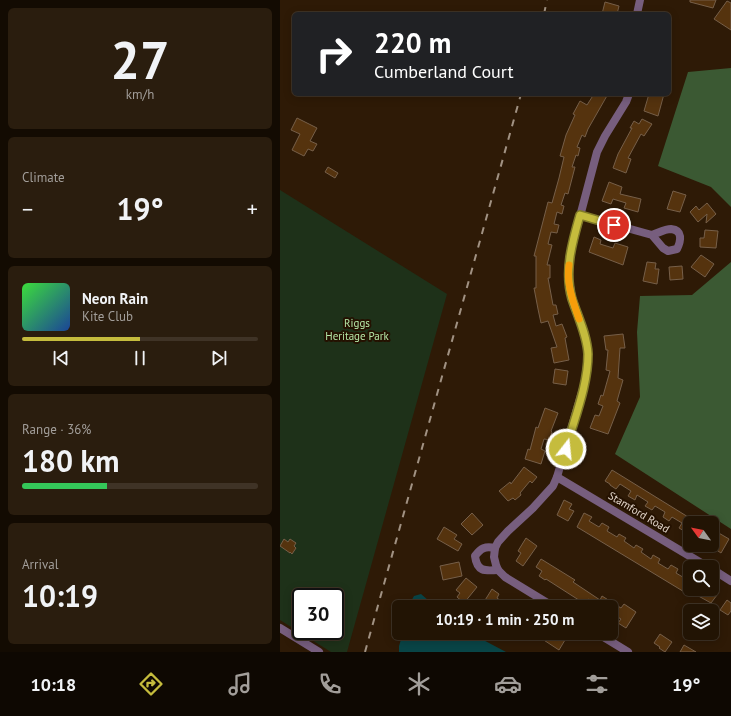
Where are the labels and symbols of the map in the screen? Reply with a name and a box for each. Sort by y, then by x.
pin [597,208,631,242]
park label: Riggs Heritage Park [325,316,389,343]
position arrow [545,428,587,470]
street label: Stamford Road [606,488,672,536]
north arrow [683,516,719,552]
speed limit sign: 30 [292,588,344,640]

